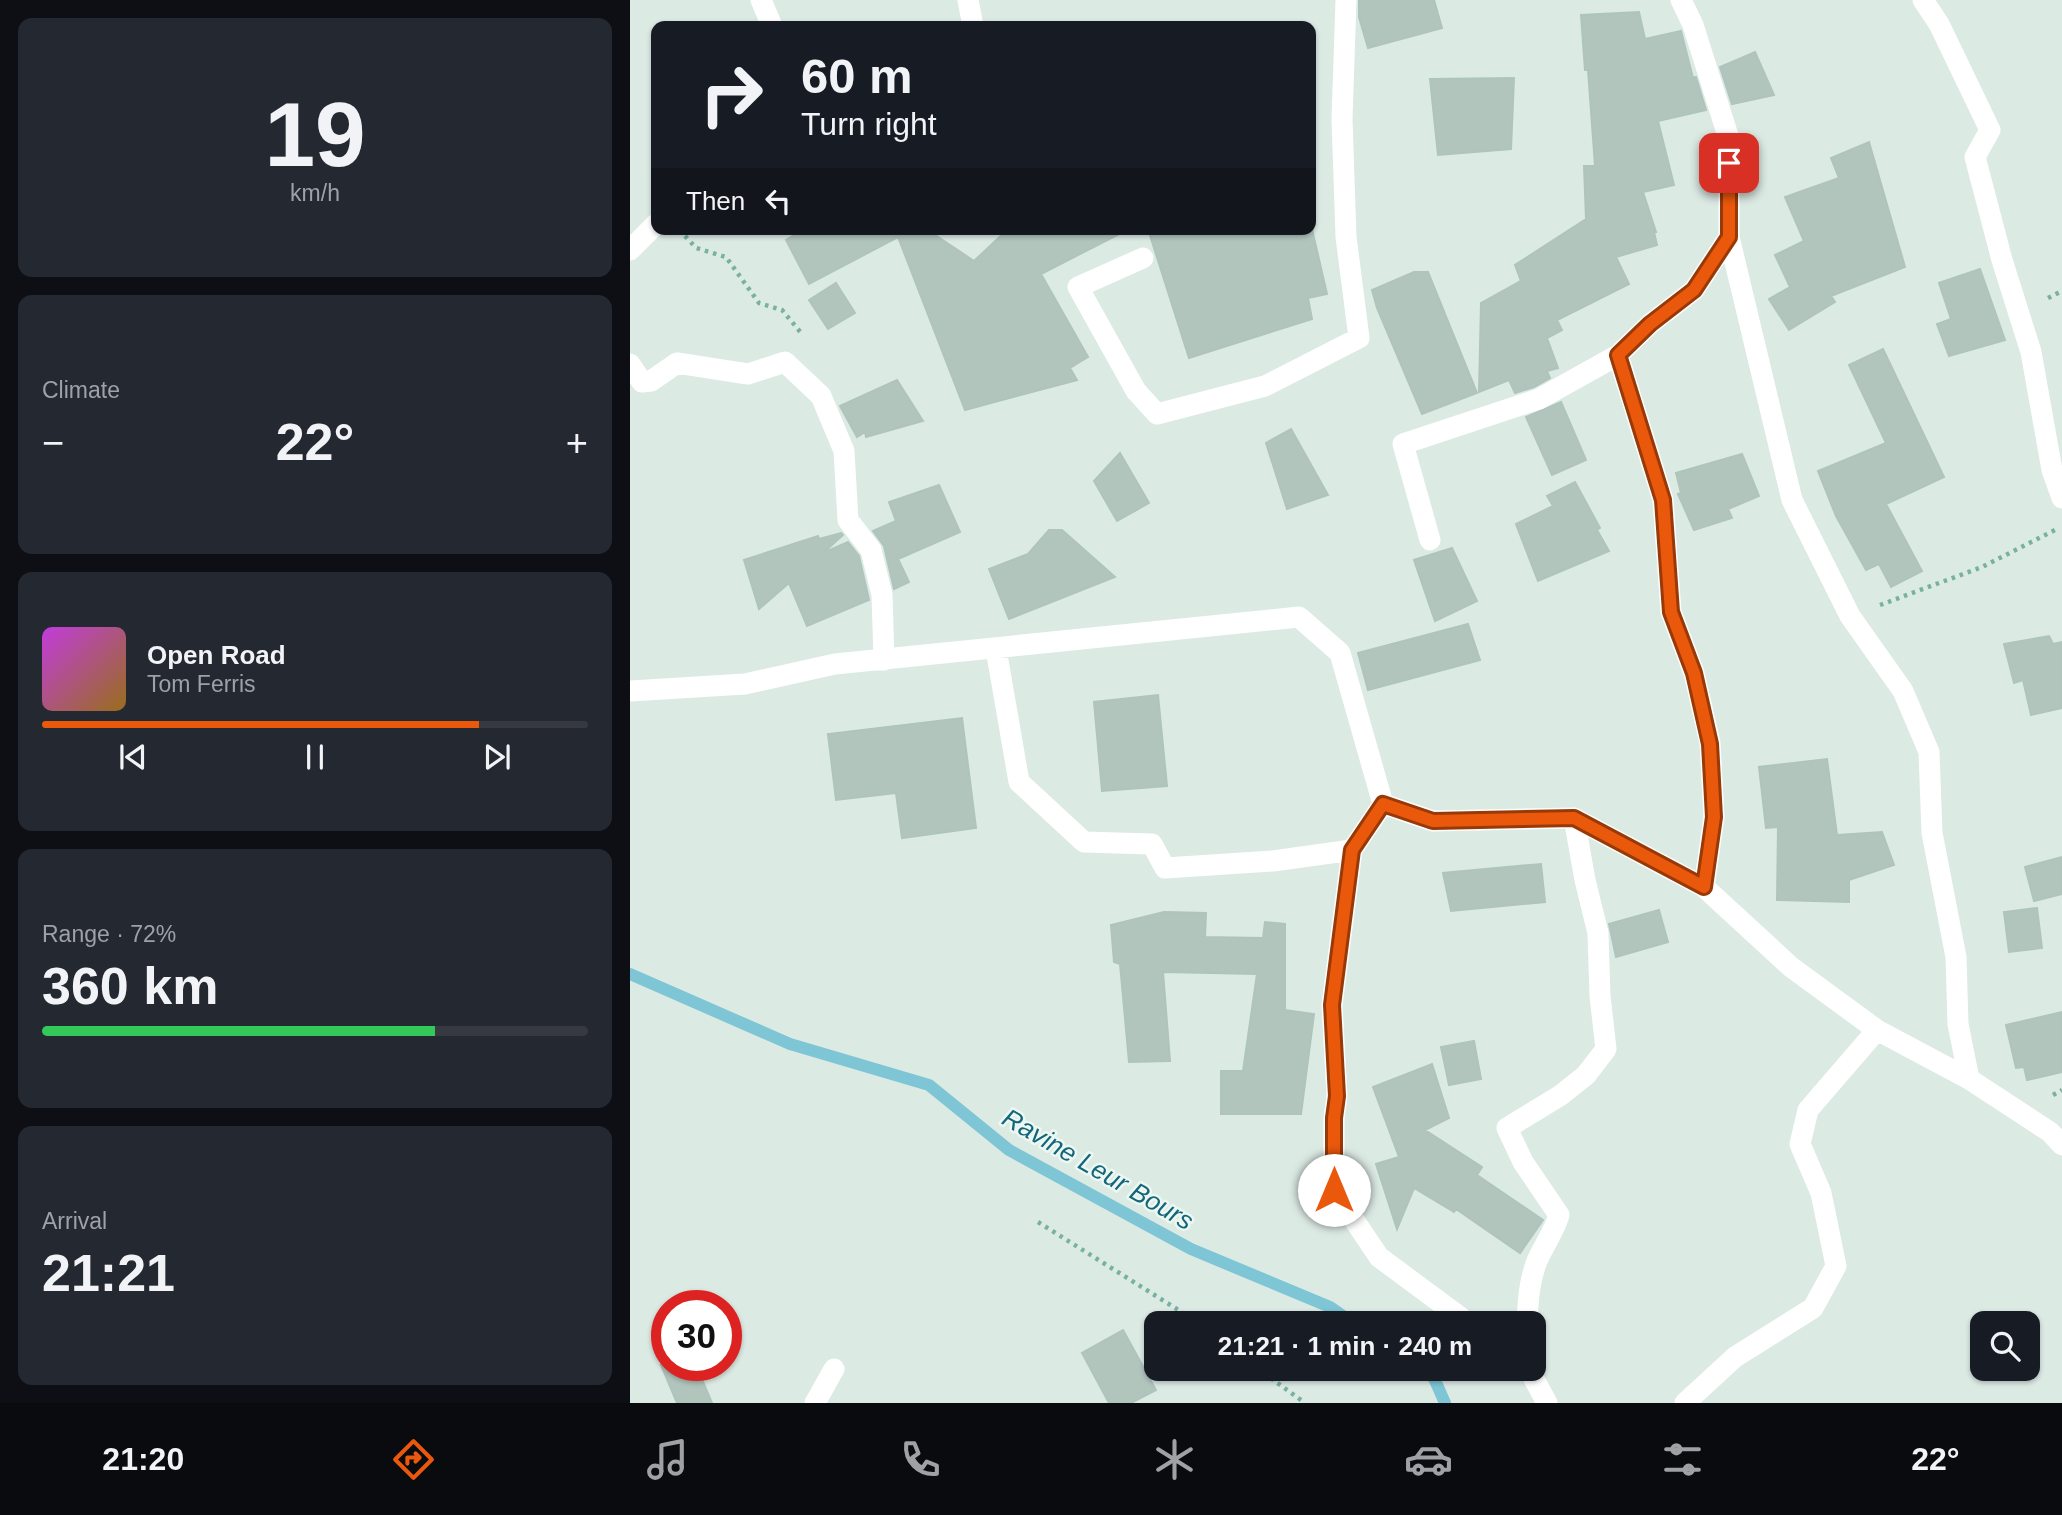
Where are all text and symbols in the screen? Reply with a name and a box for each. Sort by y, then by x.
icon: right [686,49,777,140]
text: 60 m [801,49,913,103]
text: 19 [264,84,366,185]
text: Turn right [801,106,937,142]
pin [1699,133,1759,193]
icon: arrive [1710,144,1748,182]
text: km/h [290,180,340,206]
icon: left [759,182,797,220]
text: Then [686,186,745,216]
text: Climate [42,377,120,403]
text: 22° [276,413,354,471]
text: − [42,422,64,464]
text: + [566,422,588,464]
text: Open Road [147,640,286,670]
text: Tom Ferris [147,671,256,697]
icon: previous [114,738,152,776]
icon: pause [296,738,334,776]
icon: next [478,738,516,776]
text: Range · 72% [42,921,176,947]
text: 360 km [42,957,218,1015]
water label: Ravine Leur Bours [997,1102,1199,1236]
position arrow [1297,1153,1371,1227]
text: Arrival [42,1208,107,1234]
text: 21:21 [42,1244,175,1302]
speed limit sign: 30 [651,1290,742,1381]
map controls [1970,1311,2040,1381]
button: search [1970,1311,2040,1381]
text: 21:21 · 1 min · 240 m [1218,1331,1472,1361]
icon: directions [389,1435,438,1484]
icon: music [643,1435,692,1484]
icon: phone [896,1435,945,1484]
icon: climate [1150,1435,1199,1484]
icon: car [1404,1435,1453,1484]
icon: filters [1658,1435,1707,1484]
text: 21:20 [102,1441,184,1477]
text: 22° [1911,1441,1960,1477]

